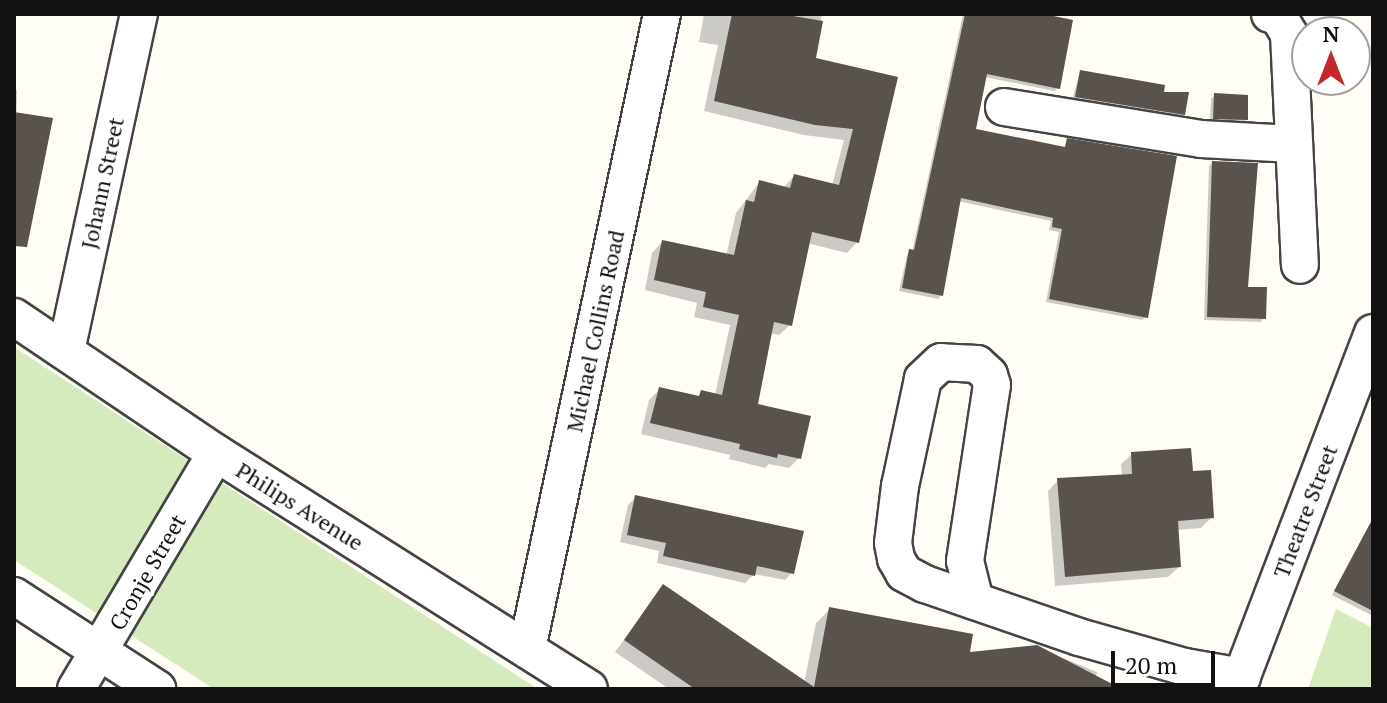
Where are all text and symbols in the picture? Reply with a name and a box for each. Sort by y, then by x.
north arrow [1291,16,1371,96]
text: N [1323,19,1339,48]
street label: Johann Street [75,115,129,251]
street label: Michael Collins Road [561,228,629,434]
street label: Theatre Street [1268,441,1342,581]
street label: Philips Avenue [231,456,369,556]
street label: Cronje Street [103,509,191,635]
scale bar [1115,635,1219,685]
text: 20 m [1125,649,1177,681]

